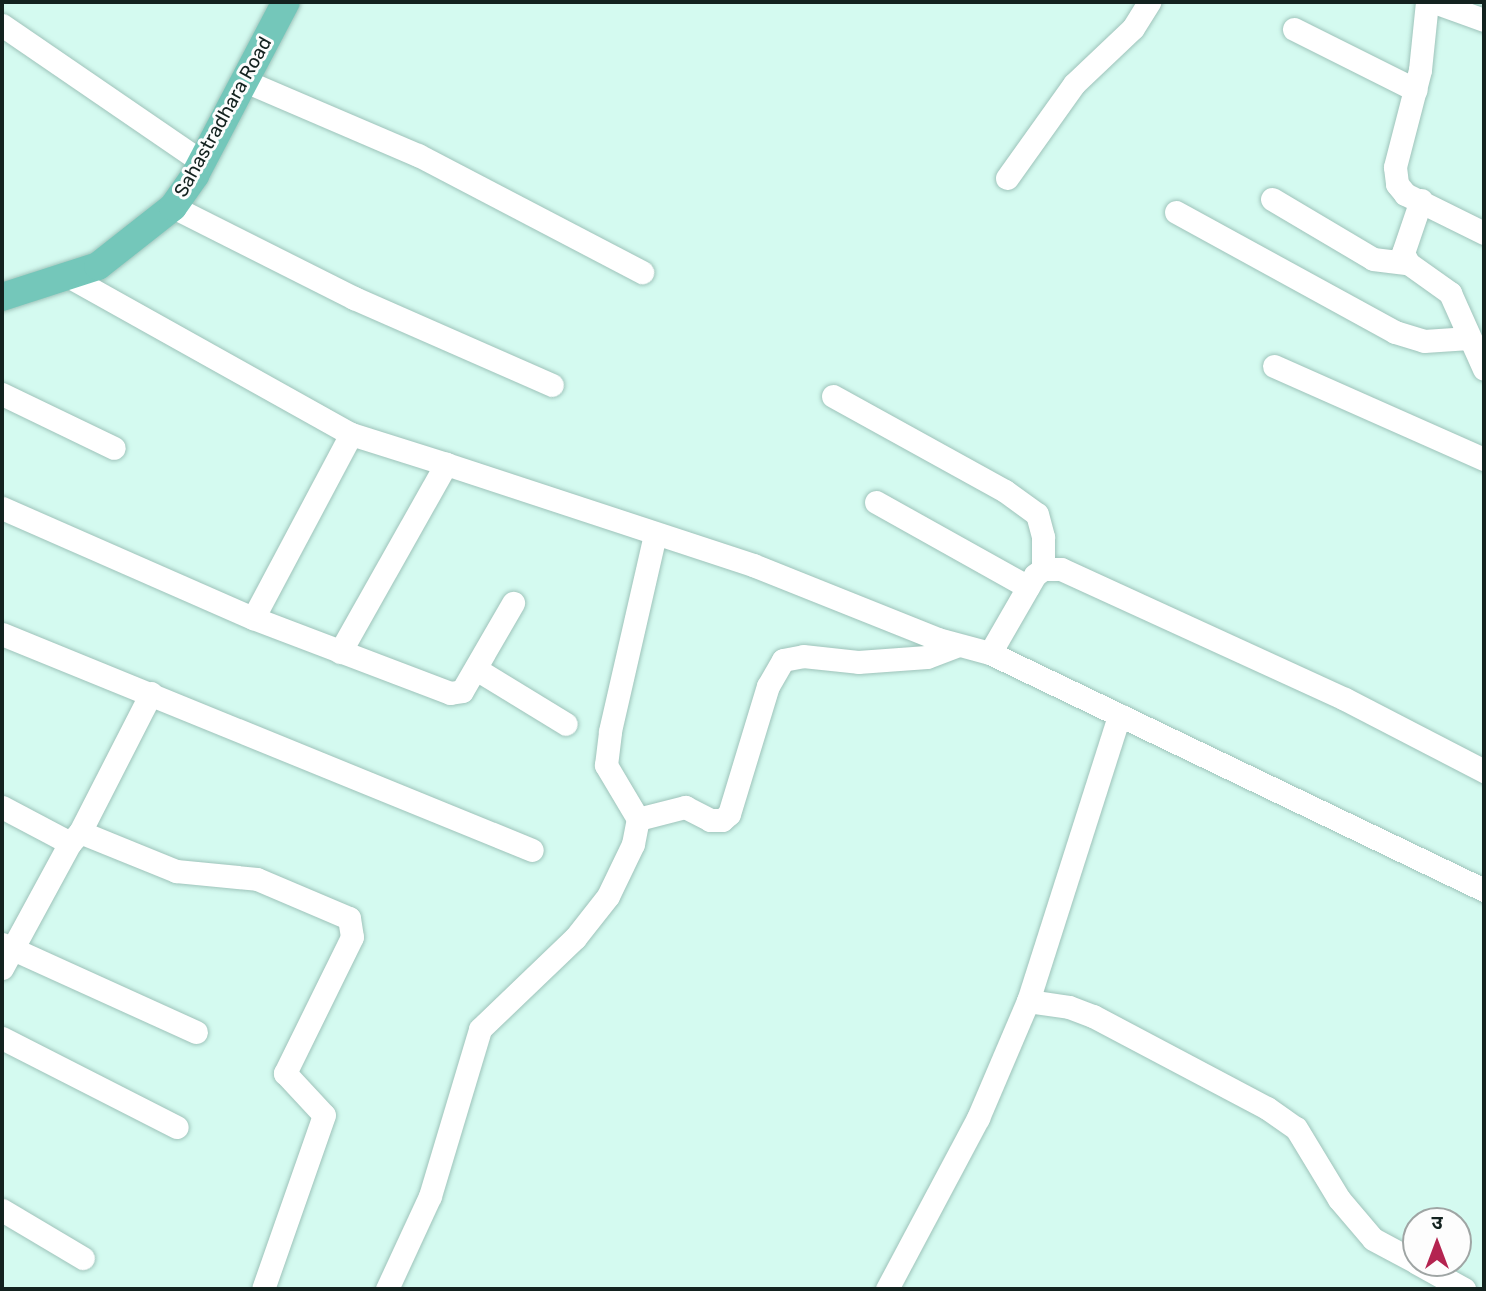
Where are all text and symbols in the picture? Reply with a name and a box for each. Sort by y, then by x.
street label: Sahastradhara Road [169,33,277,201]
north arrow [1402,1207,1472,1277]
text: उ [1431,1211,1443,1234]

